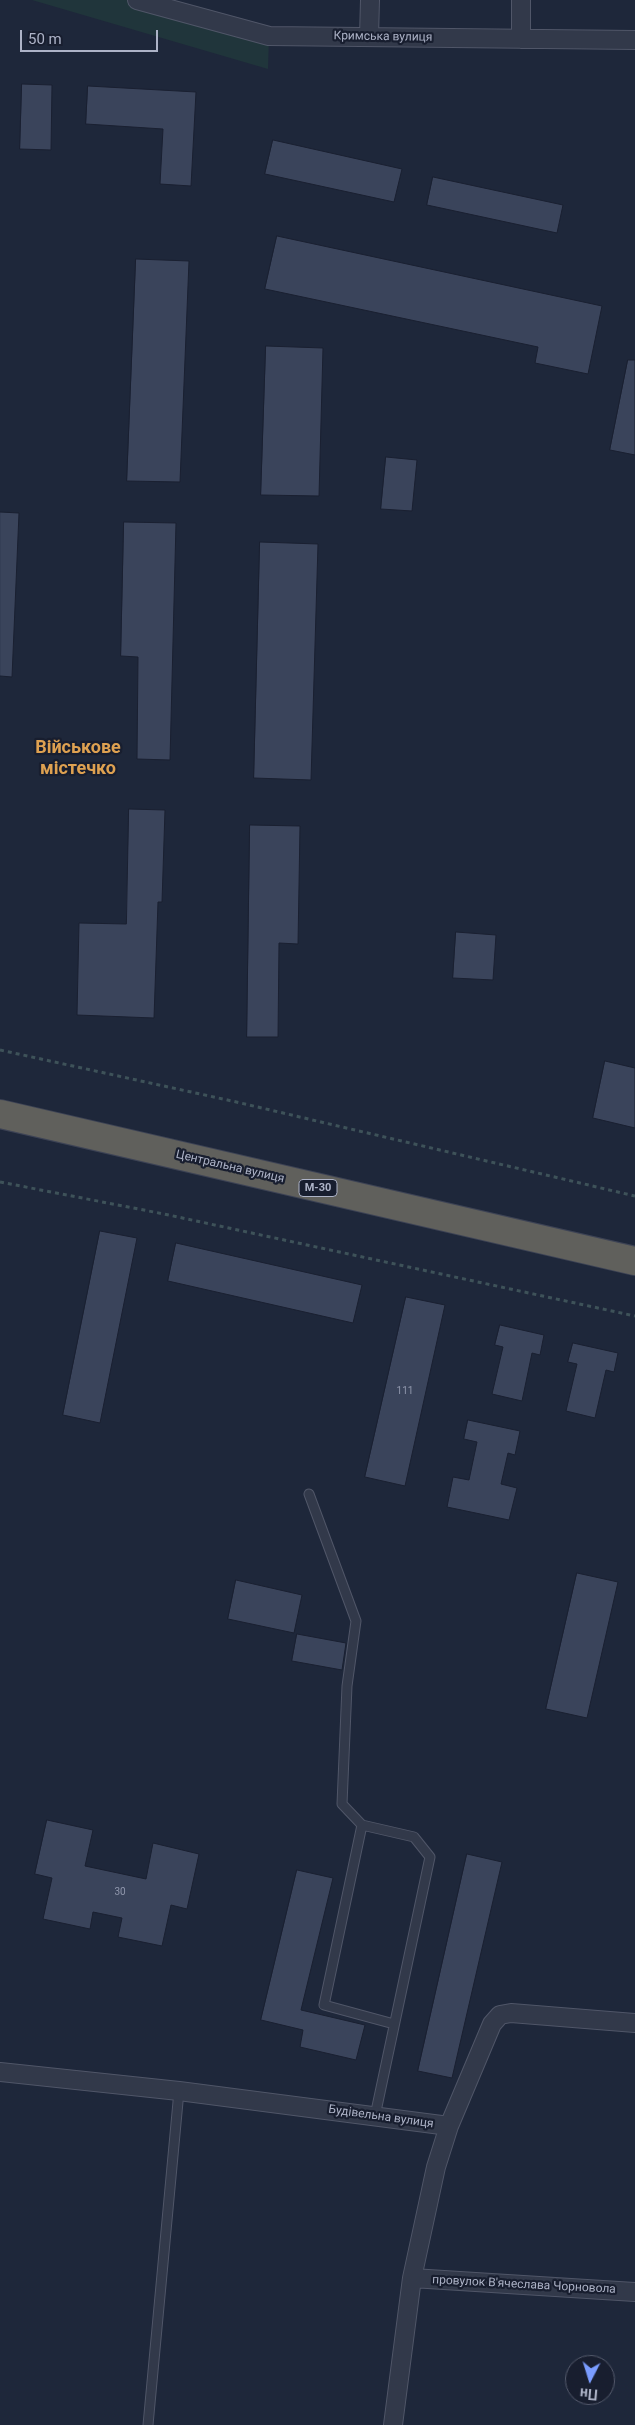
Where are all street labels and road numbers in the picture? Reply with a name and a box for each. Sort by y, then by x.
street label: Кримська вулиця [333,29,433,45]
street label: Центральна вулиця [174,1148,286,1186]
road number: М-30 [299,1180,337,1196]
street label: Будівельна вулиця [327,2102,435,2132]
street label: провулок В'ячеслава Чорновола [432,2273,616,2297]

